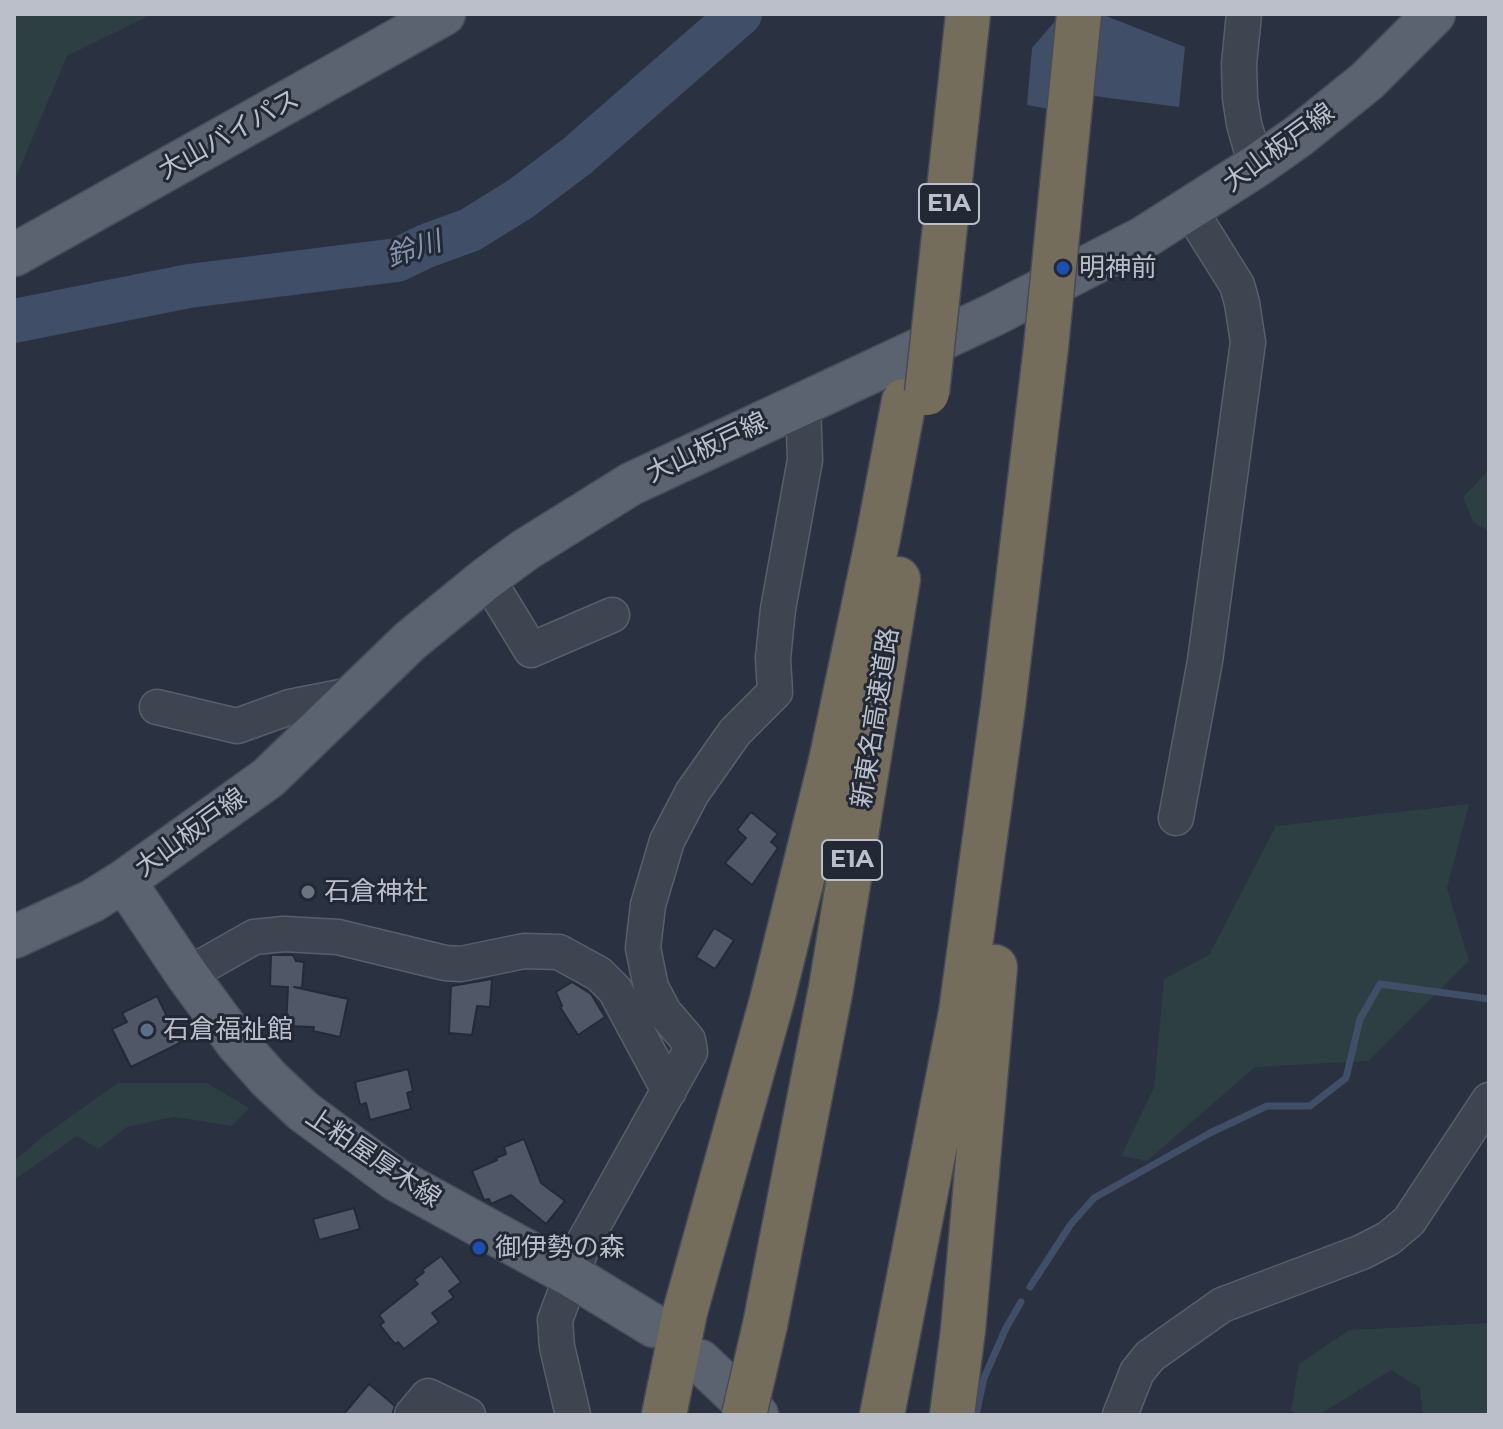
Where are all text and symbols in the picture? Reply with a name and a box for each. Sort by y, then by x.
street label: 大山バイパス [153,84,305,186]
street label: 大山板戸線 [1217,97,1341,199]
road number: E1A [919,184,979,224]
water label: 鈴川 [382,225,446,275]
place label: 明神前 [1079,252,1157,284]
marker: 明神前 [1054,259,1072,277]
street label: 大山板戸線 [641,406,773,490]
street label: 新東名高速道路 [846,626,906,810]
street label: 大山板戸線 [129,782,253,884]
road number: E1A [822,840,882,880]
place label: 石倉神社 [324,876,428,908]
marker: 石倉神社 [299,883,317,901]
place label: 石倉福祉館 [163,1014,293,1046]
marker: 石倉福祉館 [138,1021,156,1039]
street label: 上粕屋厚木線 [300,1101,446,1215]
place label: 御伊勢の森 [495,1232,625,1264]
marker: 御伊勢の森 [470,1239,488,1257]

